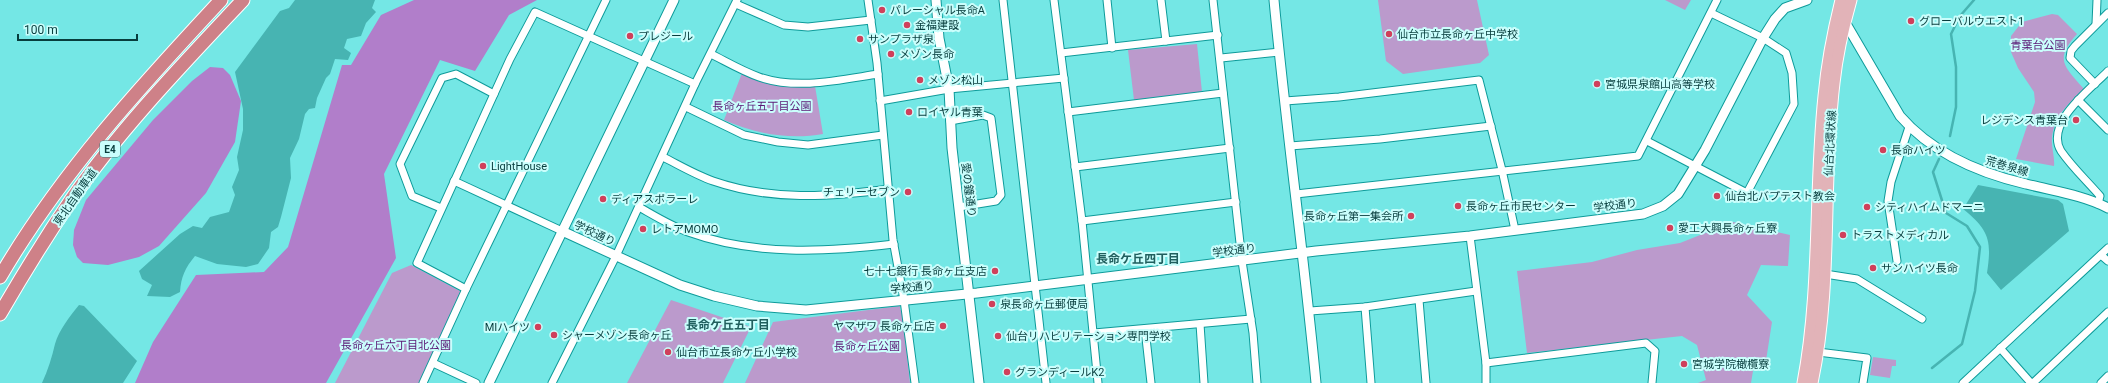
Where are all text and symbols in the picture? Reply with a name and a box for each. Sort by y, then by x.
place label: パレーシャル長命A [890,4,986,17]
marker: パレーシャル長命A [877,5,887,15]
place label: グローバルウエスト1 [1919,15,2024,28]
scale bar [18,16,137,42]
marker: グローバルウエスト1 [1906,16,1916,26]
place label: 金福建設 [915,19,959,32]
marker: 金福建設 [902,20,912,30]
text: 100 m [24,23,58,37]
place label: 仙台市立長命ヶ丘中学校 [1397,28,1518,41]
marker: 仙台市立長命ヶ丘中学校 [1384,29,1394,39]
place label: プレジール [638,30,693,43]
marker: プレジール [625,31,635,41]
place label: サンプラザ泉 [868,33,935,46]
marker: サンプラザ泉 [855,34,865,44]
park label: 青葉台公園 [2011,39,2066,52]
place label: メゾン長命 [899,48,954,61]
marker: メゾン長命 [886,49,896,59]
place label: メゾン松山 [928,74,983,87]
marker: メゾン松山 [915,75,925,85]
place label: 宮城県泉館山高等学校 [1605,78,1715,91]
marker: 宮城県泉館山高等学校 [1592,79,1602,89]
park label: 長命ヶ丘五丁目公園 [713,100,812,113]
place label: ロイヤル青葉 [917,106,983,119]
marker: ロイヤル青葉 [904,107,914,117]
street label: 仙台北環状線 [1822,110,1839,176]
place label: レジデンス青葉台 [1980,114,2068,127]
marker: レジデンス青葉台 [2071,115,2081,125]
road number: E4 [100,141,120,157]
place label: 長命ハイツ [1891,144,1946,157]
marker: 長命ハイツ [1878,145,1888,155]
street label: 荒巻泉線 [1984,154,2030,179]
place label: LightHouse [491,160,547,173]
marker: LightHouse [478,161,488,171]
street label: 愛の鐘通り [959,162,978,218]
street label: 東北自動車道 [51,167,100,228]
place label: チェリーセブン [823,186,900,199]
marker: チェリーセブン [903,187,913,197]
place label: 仙台北バプテスト教会 [1725,190,1835,203]
marker: 仙台北バプテスト教会 [1712,191,1722,201]
place label: ディアスポラーレ [611,193,698,206]
marker: ディアスポラーレ [598,194,608,204]
street label: 学校通り [1592,196,1638,215]
place label: 長命ヶ丘市民センター [1466,200,1576,213]
marker: 長命ヶ丘市民センター [1453,201,1463,211]
place label: シティハイムドマーニ [1875,201,1984,214]
marker: シティハイムドマーニ [1862,202,1872,212]
place label: 長命ヶ丘第一集会所 [1304,210,1404,223]
marker: 長命ヶ丘第一集会所 [1406,211,1416,221]
street label: 学校通り [572,218,617,249]
place label: 愛工大興長命ヶ丘寮 [1678,222,1777,235]
place label: レトアMOMO [651,223,718,236]
marker: 愛工大興長命ヶ丘寮 [1665,223,1675,233]
marker: レトアMOMO [638,224,648,234]
place label: トラストメディカル [1851,229,1949,242]
marker: トラストメディカル [1838,230,1848,240]
street label: 学校通り [1211,241,1257,260]
district label: 長命ケ丘四丁目 [1096,252,1180,266]
place label: サンハイツ長命 [1881,262,1958,275]
marker: サンハイツ長命 [1868,263,1878,273]
place label: 七十七銀行 長命ヶ丘支店 [863,265,987,278]
marker: 七十七銀行 長命ヶ丘支店 [990,266,1000,276]
street label: 学校通り [890,279,935,296]
place label: 泉長命ヶ丘郵便局 [1000,298,1088,311]
marker: 泉長命ヶ丘郵便局 [987,299,997,309]
district label: 長命ケ丘五丁目 [686,318,770,332]
place label: ヤマザワ 長命ヶ丘店 [833,320,935,333]
place label: MIハイツ [485,321,530,334]
marker: ヤマザワ 長命ヶ丘店 [938,321,948,331]
marker: MIハイツ [533,322,543,332]
place label: シャーメゾン長命ヶ丘 [562,329,672,342]
marker: シャーメゾン長命ヶ丘 [549,330,559,340]
place label: 仙台リハビリテーション専門学校 [1006,330,1171,343]
marker: 仙台リハビリテーション専門学校 [993,331,1003,341]
park label: 長命ヶ丘六丁目北公園 [341,339,451,352]
park label: 長命ヶ丘公園 [834,340,900,353]
place label: 仙台市立長命ケ丘小学校 [676,346,797,359]
marker: 仙台市立長命ケ丘小学校 [663,347,673,357]
place label: 宮城学院橄欖寮 [1692,358,1769,371]
marker: 宮城学院橄欖寮 [1679,359,1689,369]
place label: グランディールK2 [1015,366,1104,379]
marker: グランディールK2 [1002,367,1012,377]

